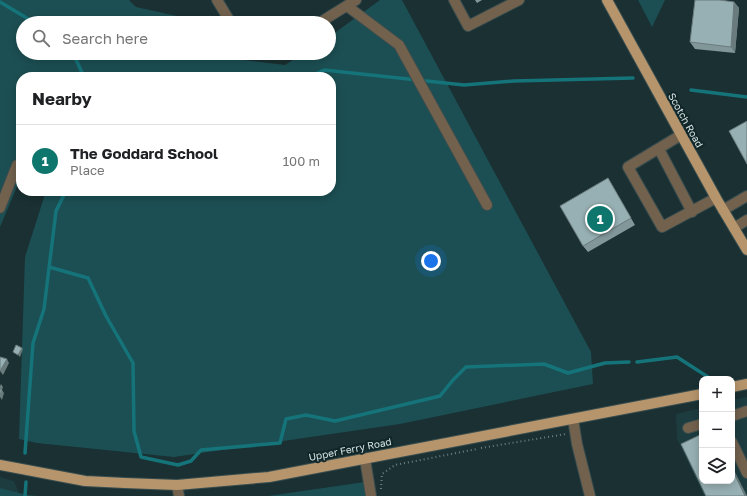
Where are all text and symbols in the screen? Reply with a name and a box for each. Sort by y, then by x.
search box [16,16,336,60]
icon: search [30,27,52,49]
text: Search here [62,29,148,47]
text: Nearby [32,88,92,109]
street label: Scotch Road [666,91,706,149]
text: The Goddard School [70,144,218,162]
text: 1 [42,153,48,169]
text: 100 m [283,153,320,169]
text: Place [70,162,105,178]
pin: 1 [587,204,613,234]
your location [421,251,441,271]
map controls [699,376,735,484]
button: + [699,376,735,412]
button: − [699,412,735,448]
street label: Upper Ferry Road [308,435,392,463]
button: layers [699,448,735,484]

